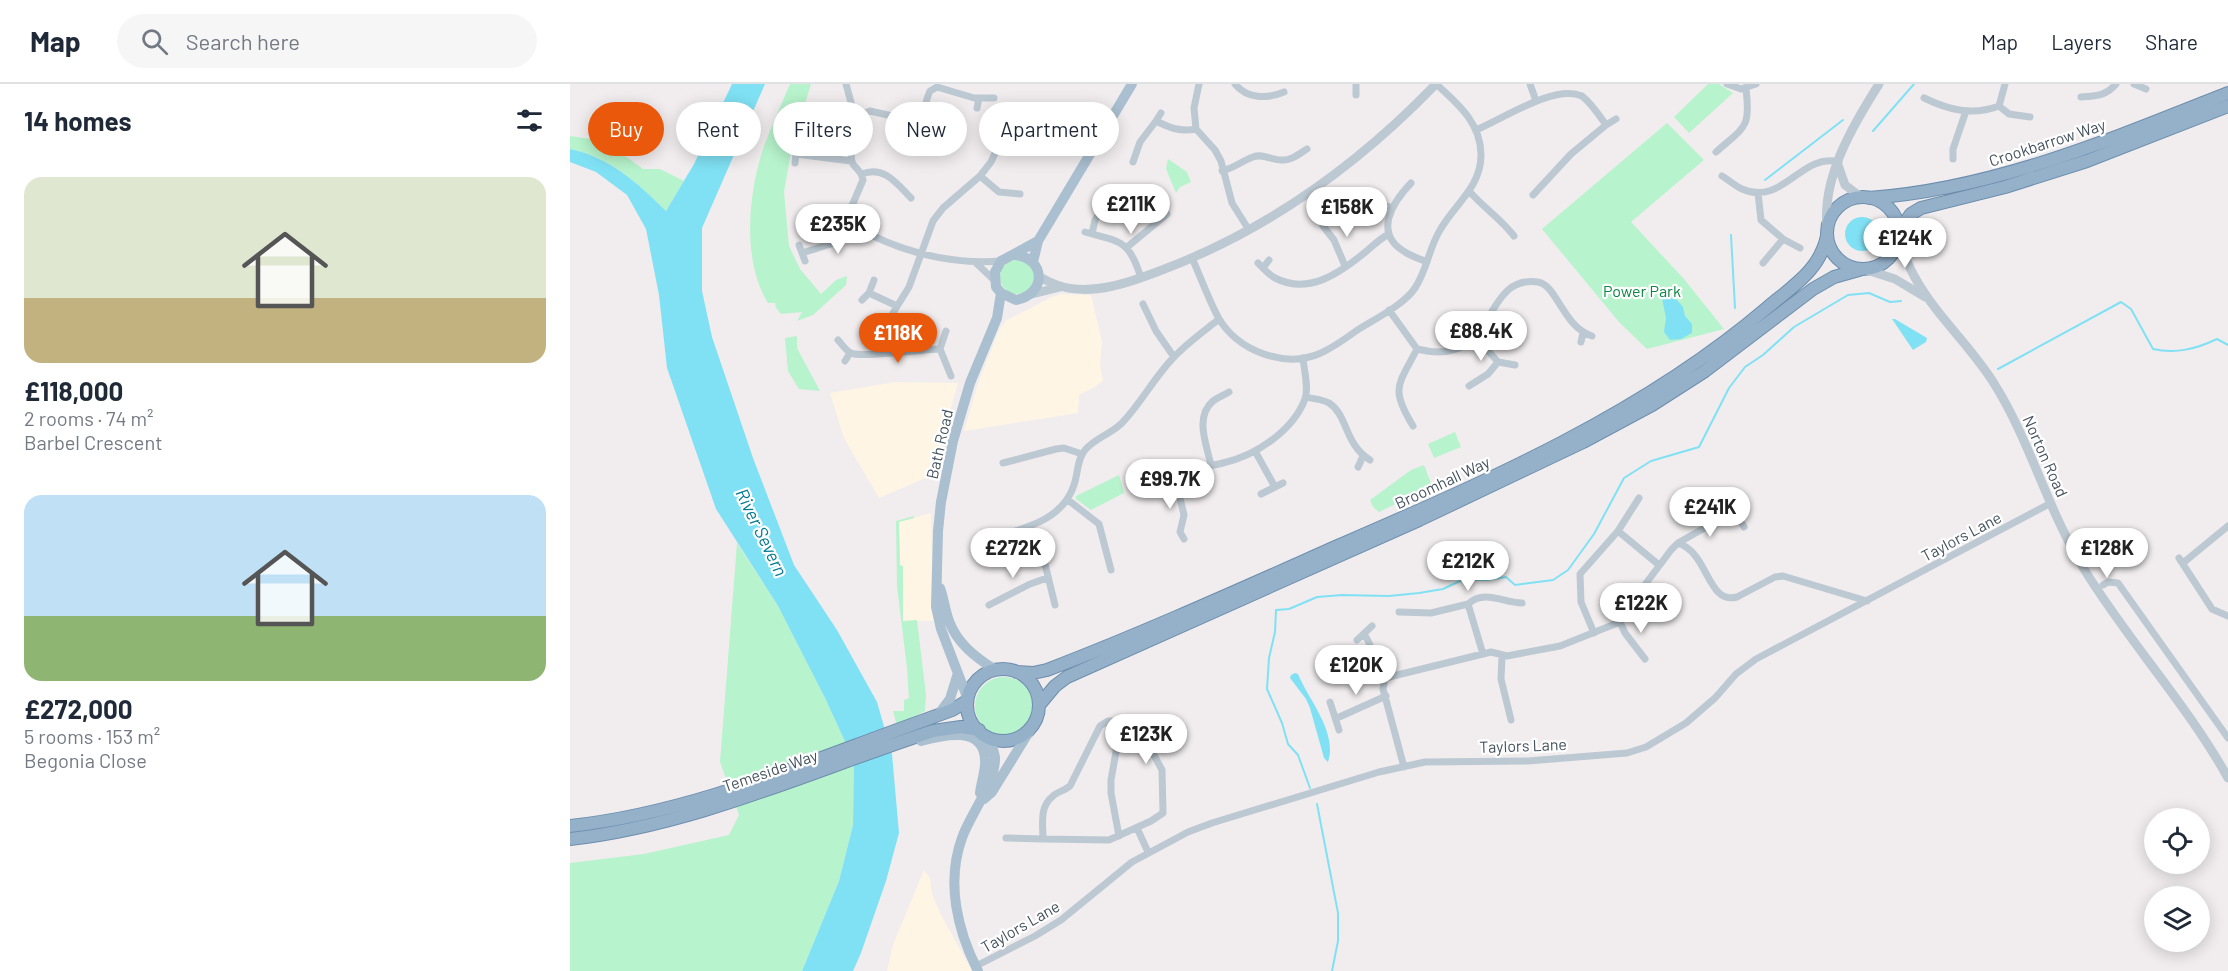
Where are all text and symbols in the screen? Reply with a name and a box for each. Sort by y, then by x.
search box [117,14,537,68]
text: Map [30,24,81,58]
icon: search [138,25,171,58]
text: Search here [186,28,300,54]
text: Map [1981,29,2018,54]
text: Layers [2051,29,2112,54]
text: Share [2145,29,2198,54]
chip: Buy [588,102,664,156]
chip: Rent [676,102,761,156]
chip: Filters [773,102,873,156]
chip: New [885,102,967,156]
chip: Apartment [979,102,1119,156]
icon: filters [513,104,546,137]
text: 14 homes [24,105,131,136]
street label: Crookbarrow Way [1986,114,2108,170]
pin: £211K [1089,184,1173,235]
pin: £158K [1305,187,1389,238]
text: £211K [1106,191,1156,215]
text: £158K [1320,194,1374,218]
pin: £235K [796,204,880,255]
text: £235K [809,211,867,235]
icon: home [231,216,339,324]
pin: £124K [1863,218,1947,269]
text: £124K [1877,225,1933,249]
park label: Power Park [1603,281,1681,300]
pin: £88.4K [1432,311,1530,362]
pin: £118K [856,313,940,364]
text: £88.4K [1449,318,1513,342]
text: £118K [873,320,923,344]
text: £118,000 [24,375,123,406]
text: 2 rooms · 74 m² [24,406,154,430]
street label: Bath Road [922,407,956,481]
street label: Norton Road [2020,412,2072,500]
text: Barbel Crescent [24,430,162,454]
street label: Broomhall Way [1392,451,1493,512]
pin: £99.7K [1121,459,1219,510]
text: £99.7K [1139,466,1201,490]
water label: River Severn [731,485,793,579]
pin: £241K [1668,487,1752,538]
text: £241K [1683,494,1737,518]
street label: Taylors Lane [1918,507,2004,565]
pin: £272K [971,528,1055,579]
pin: £128K [2065,528,2149,579]
icon: home [231,534,339,642]
text: £272K [984,535,1042,559]
text: £128K [2080,535,2134,559]
pin: £212K [1426,541,1510,592]
text: £212K [1441,548,1495,572]
pin: £122K [1599,583,1683,634]
text: £122K [1614,590,1668,614]
pin: £120K [1314,645,1398,696]
text: £120K [1329,652,1383,676]
text: £272,000 [24,693,133,724]
pin: £123K [1104,714,1188,765]
text: £123K [1119,721,1173,745]
text: 5 rooms · 153 m² [24,724,160,748]
street label: Taylors Lane [1479,734,1567,756]
street label: Temeside Way [720,745,820,795]
text: Begonia Close [24,748,147,772]
map controls [2144,808,2210,952]
button: locate [2144,808,2210,874]
button: layers [2144,886,2210,952]
street label: Taylors Lane [977,896,1063,956]

